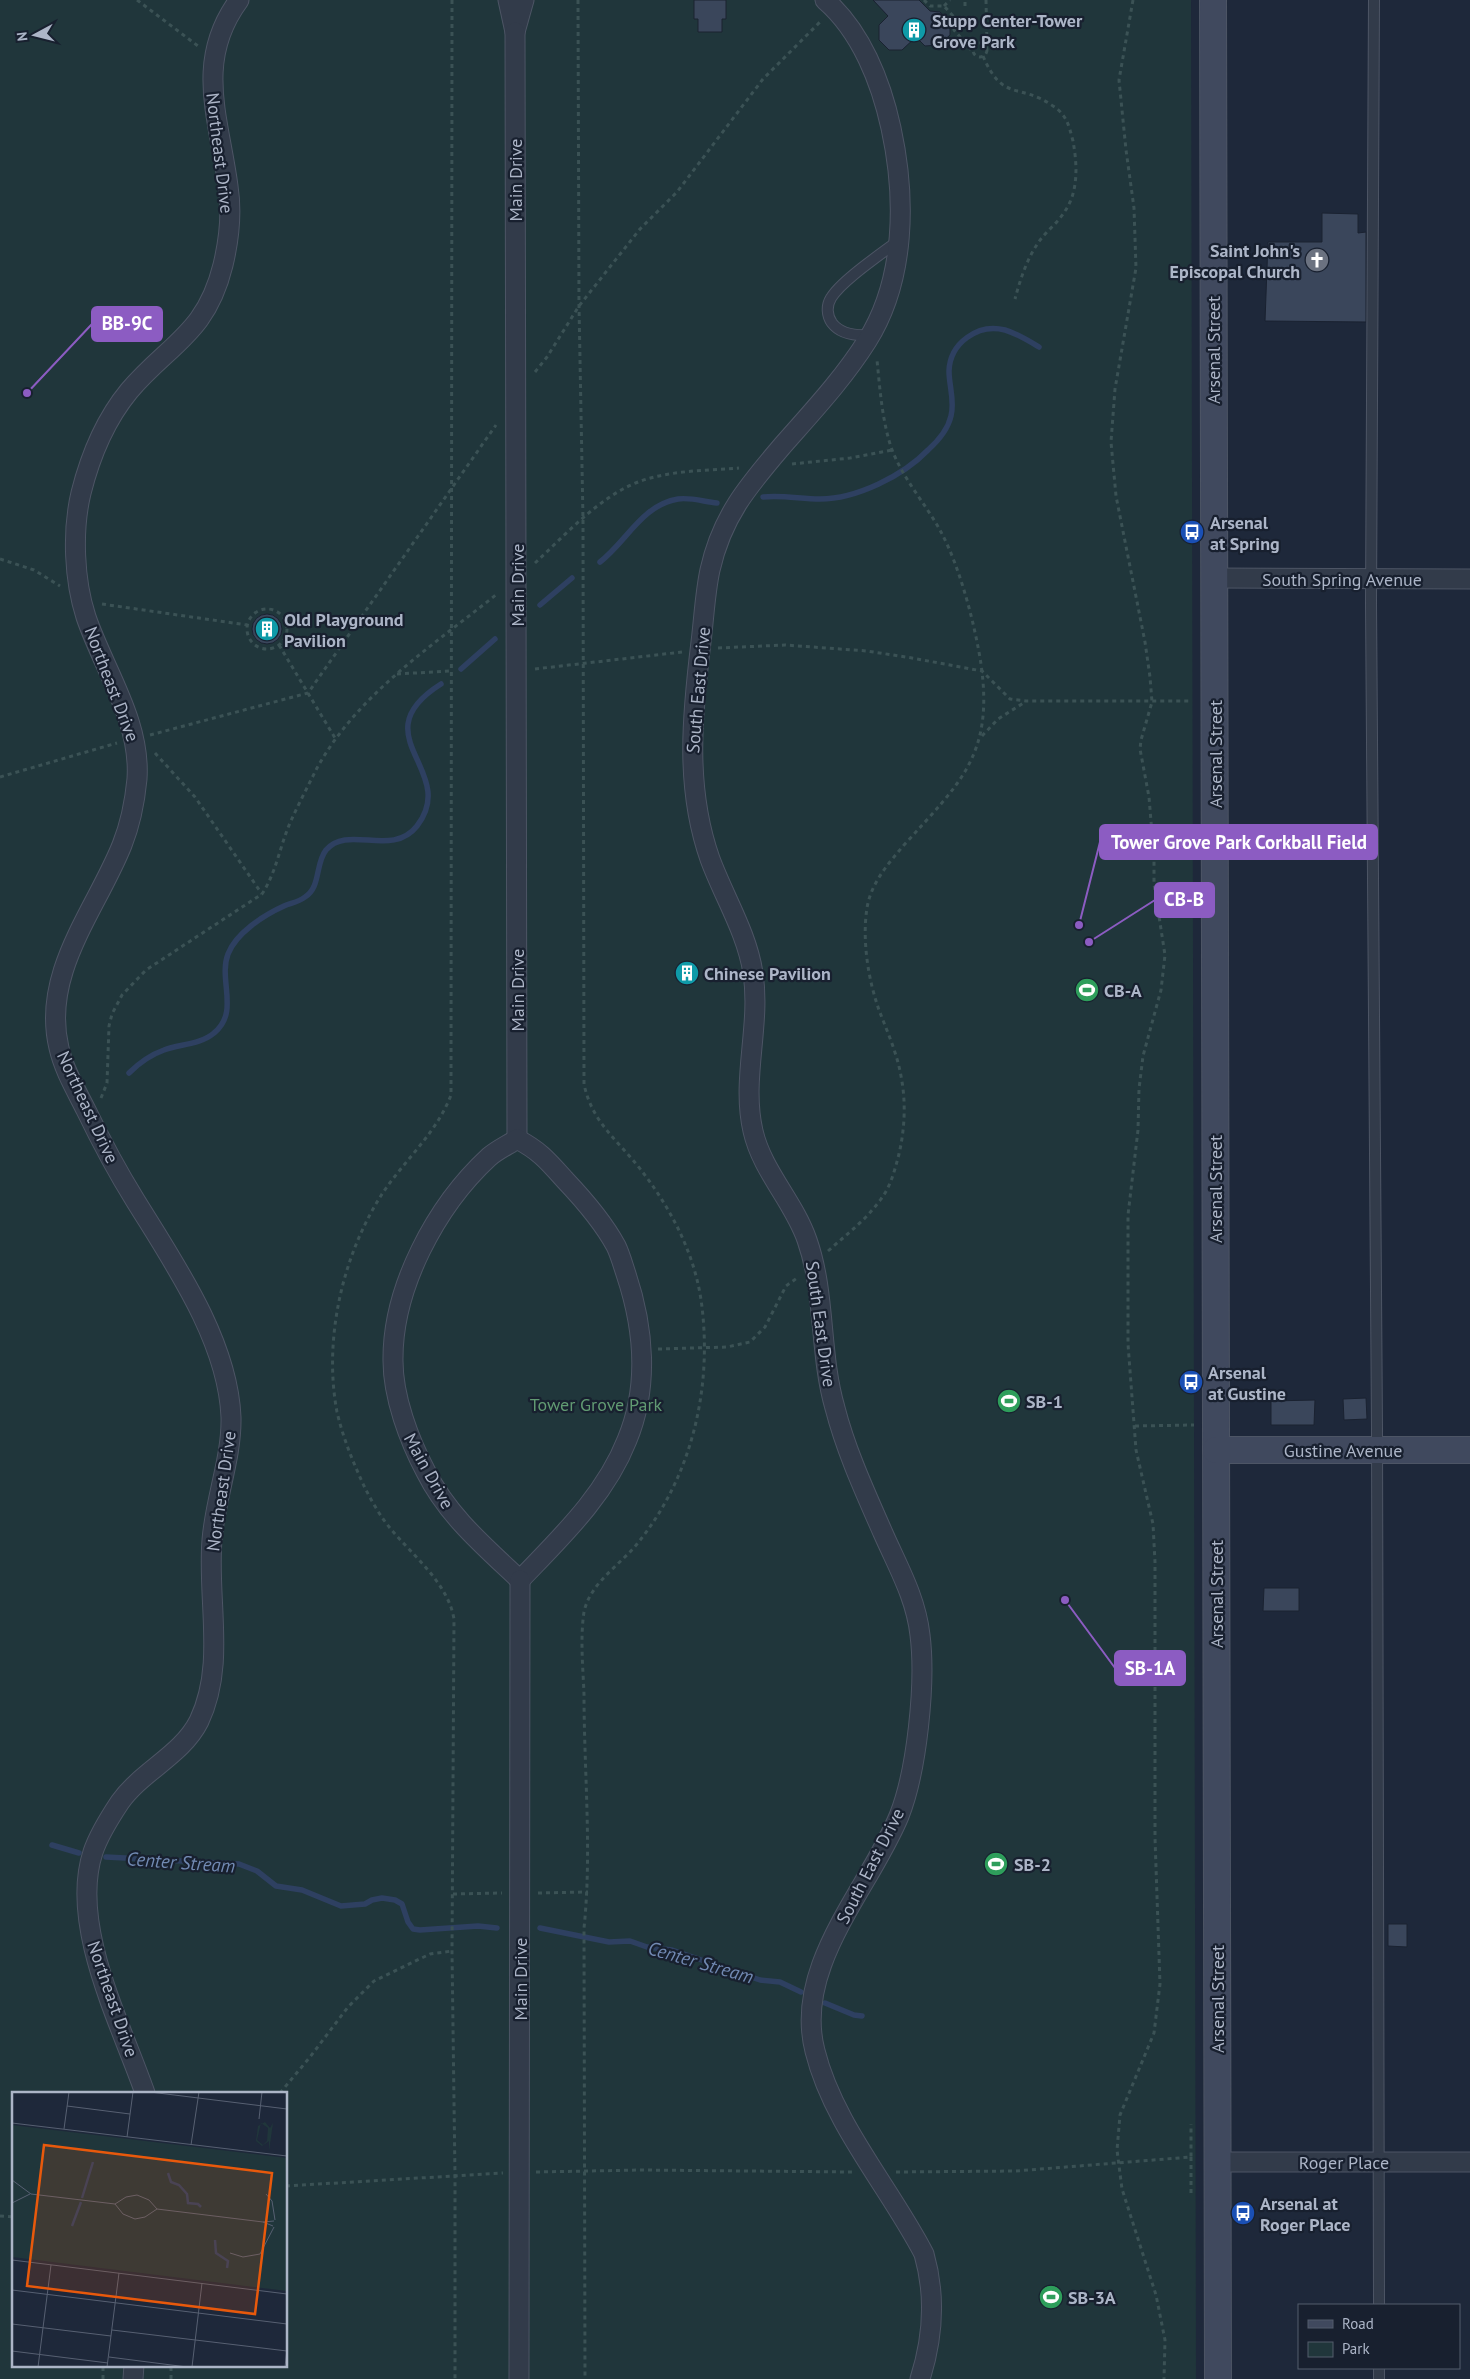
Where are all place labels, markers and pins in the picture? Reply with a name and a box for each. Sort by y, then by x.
place label: Stupp Center-Tower Grove Park [932,9,1083,53]
building icon: Stupp Center-Tower Grove Park [901,17,927,43]
place label: Saint John's Episcopal Church [1170,239,1300,283]
church icon: Saint John's Episcopal Church [1304,247,1330,273]
callout: BB-9C [92,307,162,341]
place label: Arsenal at Spring [1210,511,1280,555]
bus stop icon: Arsenal at Spring [1179,519,1205,545]
place label: Old Playground Pavilion [284,608,403,652]
building icon: Old Playground Pavilion [254,616,280,642]
callout: Tower Grove Park Corkball Field [1100,825,1377,859]
callout: CB-B [1155,883,1214,917]
building icon: Chinese Pavilion [674,960,700,986]
place label: Chinese Pavilion [704,962,831,985]
sports icon: CB-A [1074,977,1100,1003]
place label: CB-A [1104,979,1142,1002]
place label: Arsenal at Gustine [1208,1361,1286,1405]
bus stop icon: Arsenal at Gustine [1178,1369,1204,1395]
sports icon: SB-1 [996,1388,1022,1414]
place label: SB-1 [1026,1390,1063,1413]
callout: SB-1A [1115,1651,1185,1685]
sports icon: SB-2 [983,1851,1009,1877]
place label: SB-2 [1014,1853,1051,1876]
place label: Arsenal at Roger Place [1260,2192,1350,2236]
bus stop icon: Arsenal at Roger Place [1230,2200,1256,2226]
sports icon: SB-3A [1038,2284,1064,2310]
place label: SB-3A [1068,2286,1116,2309]

